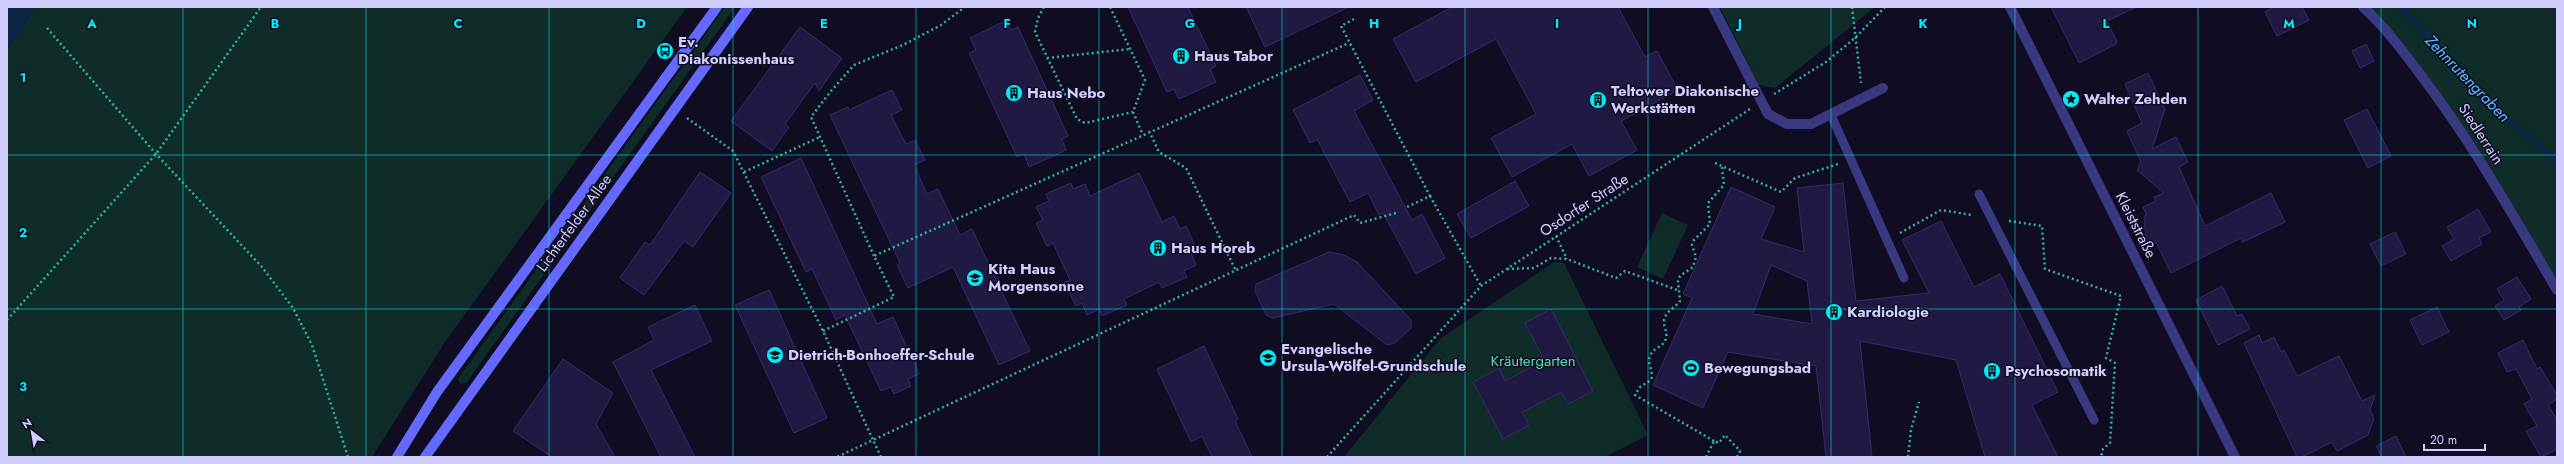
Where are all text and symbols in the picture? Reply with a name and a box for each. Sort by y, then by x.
text: A [86,14,97,33]
text: B [271,14,280,33]
text: C [453,14,463,33]
text: D [636,14,646,33]
text: E [820,14,828,33]
text: F [1003,14,1011,33]
text: G [1185,14,1196,33]
text: H [1369,14,1379,33]
text: I [1555,14,1559,33]
text: J [1735,14,1742,33]
text: K [1918,14,1928,33]
text: L [2103,14,2110,33]
text: M [2283,14,2295,33]
text: N [2467,14,2477,33]
water label: Zehnrutengraben [2419,29,2515,127]
place label: Ev. Diakonissenhaus [678,31,794,70]
bus stop icon: Ev. Diakonissenhaus [655,41,675,61]
place label: Haus Tabor [1194,45,1274,67]
building icon: Haus Tabor [1171,46,1191,66]
text: 1 [20,68,26,87]
place label: Teltower Diakonische Werkstätten [1611,80,1759,119]
place label: Haus Nebo [1027,82,1106,104]
building icon: Haus Nebo [1004,83,1024,103]
place label: Walter Zehden [2084,88,2187,110]
place icon: Walter Zehden [2061,89,2081,109]
building icon: Teltower Diakonische Werkstätten [1588,90,1608,110]
street label: Siedlerrain [2453,99,2509,169]
street label: Osdorfer Straße [1535,168,1633,242]
street label: Lichterfelder Allee [531,169,617,276]
street label: Kleiststraße [2110,188,2162,262]
text: 2 [19,223,27,242]
place label: Haus Horeb [1171,237,1255,259]
building icon: Haus Horeb [1148,238,1168,258]
place label: Kita Haus Morgensonne [988,258,1084,297]
school or university icon: Kita Haus Morgensonne [965,268,985,288]
place label: Kardiologie [1847,301,1929,323]
building icon: Kardiologie [1824,302,1844,322]
place label: Evangelische Ursula-Wölfel-Grundschule [1281,338,1467,377]
place label: Dietrich-Bonhoeffer-Schule [788,344,975,366]
school or university icon: Dietrich-Bonhoeffer-Schule [765,345,785,365]
school or university icon: Evangelische Ursula-Wölfel-Grundschule [1258,348,1278,368]
park label: Kräutergarten [1490,350,1576,372]
place label: Bewegungsbad [1704,357,1811,379]
sports icon: Bewegungsbad [1681,358,1701,378]
place label: Psychosomatik [2005,360,2107,382]
building icon: Psychosomatik [1982,361,2002,381]
text: 3 [19,377,27,396]
north arrow [12,412,52,452]
text: N [19,414,35,433]
scale bar [2424,426,2485,452]
text: 20 m [2430,431,2457,449]

